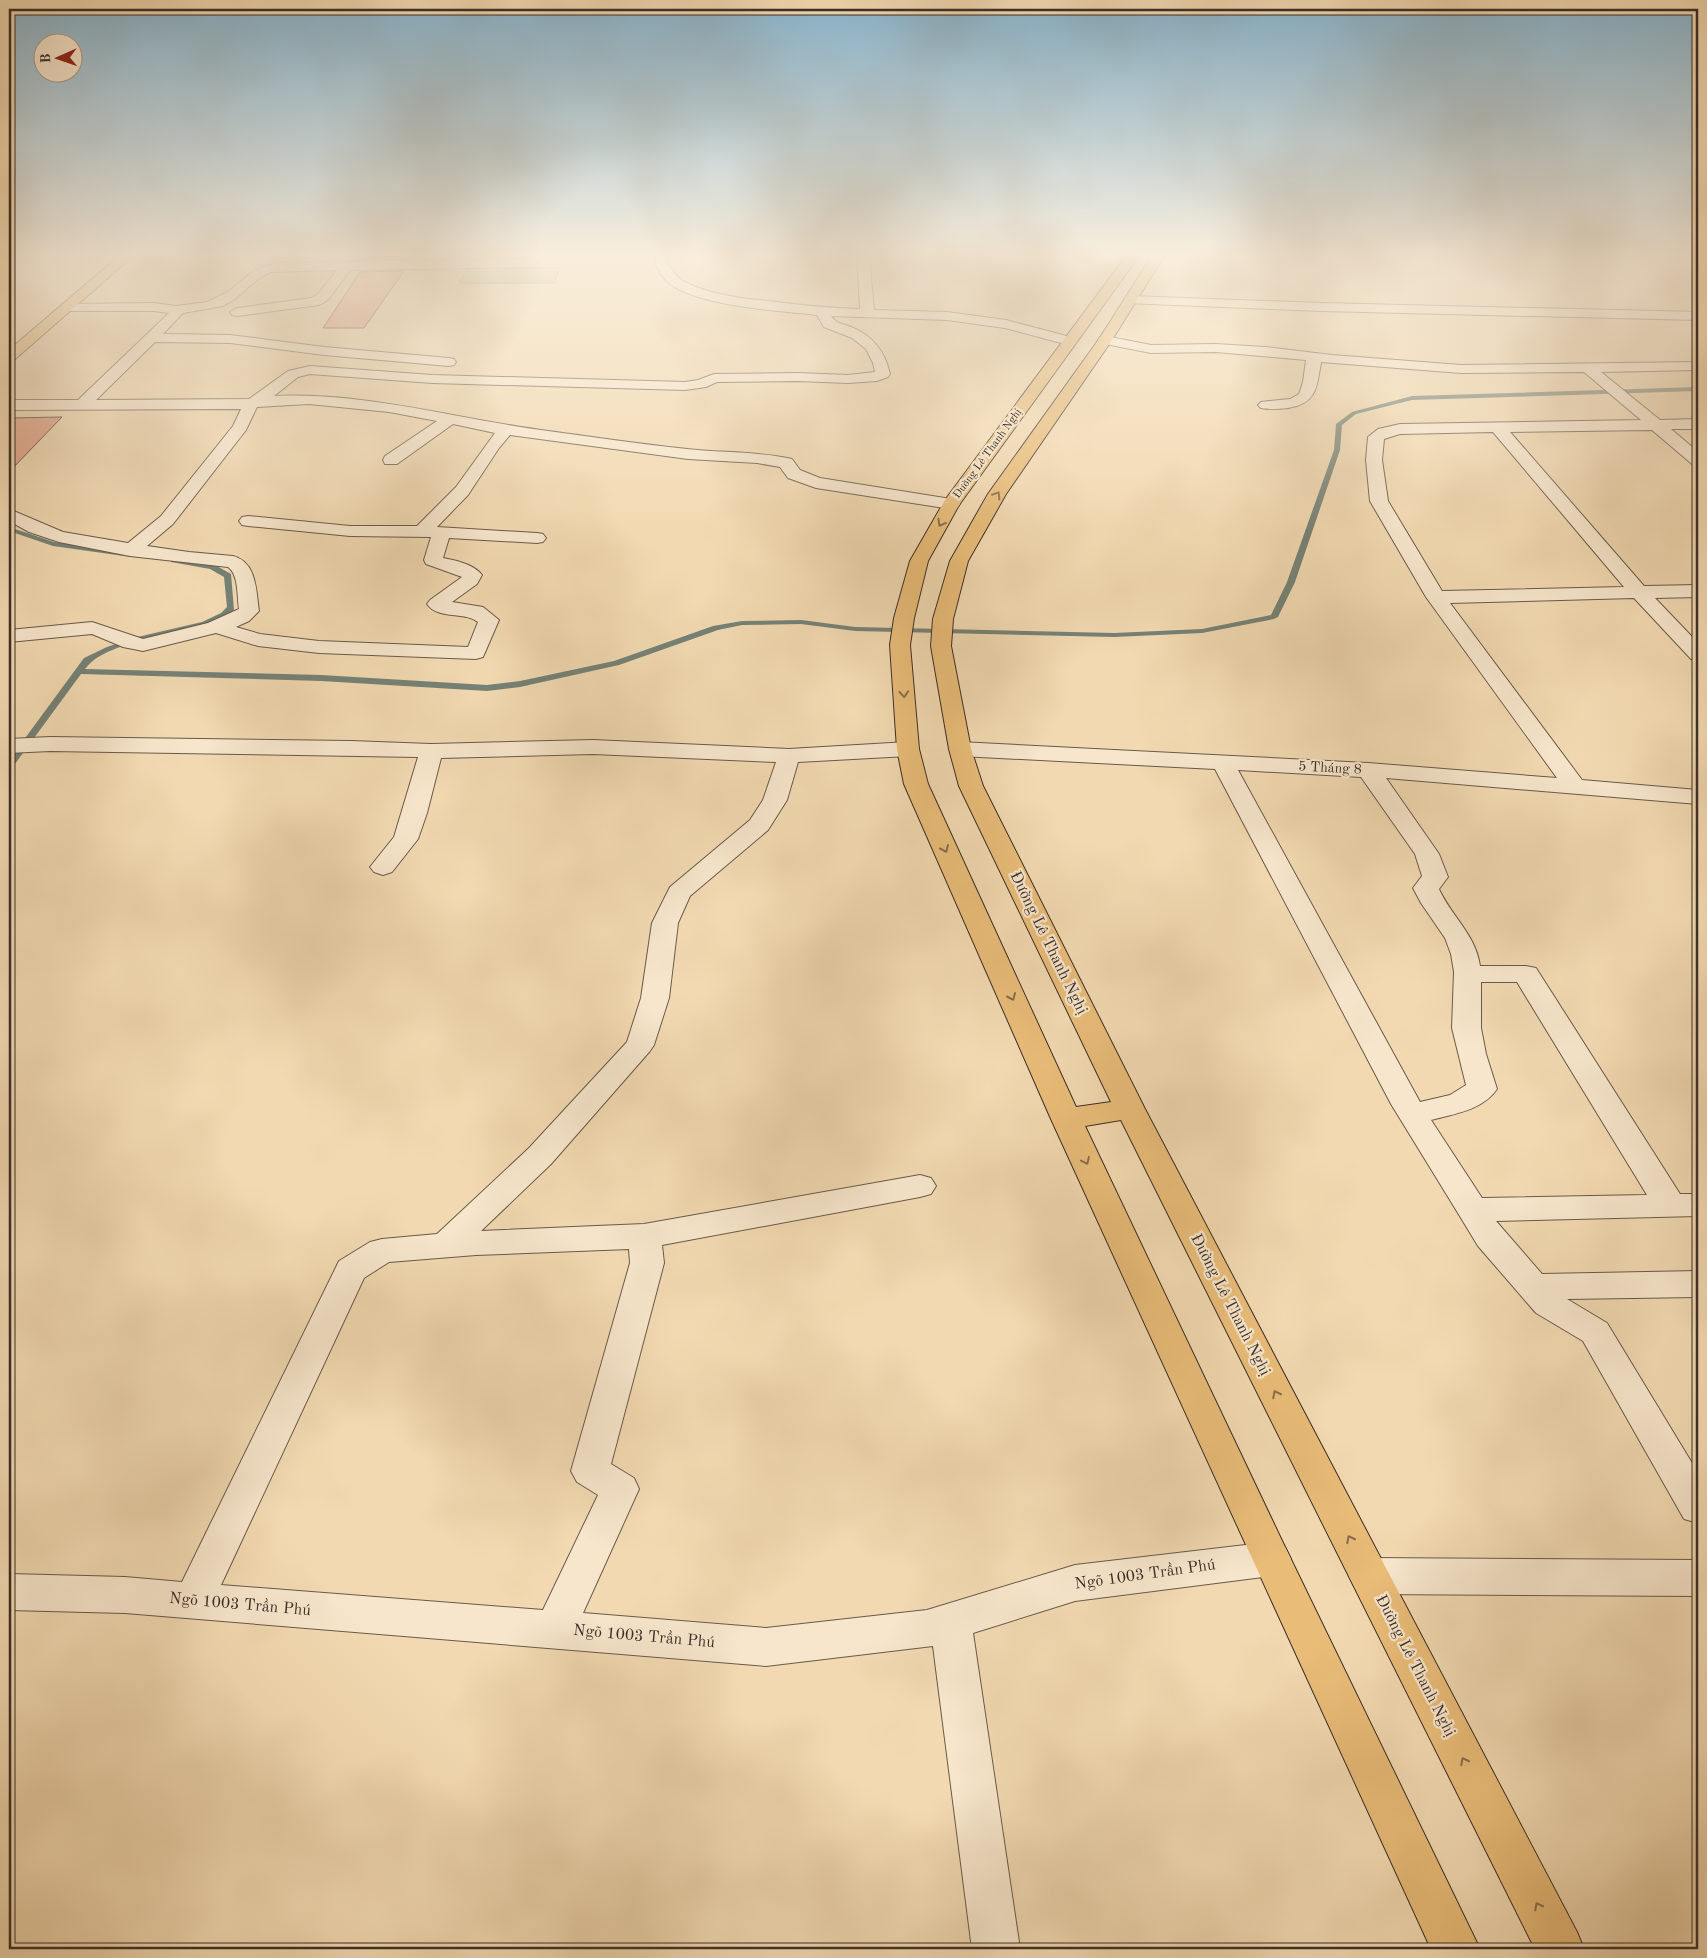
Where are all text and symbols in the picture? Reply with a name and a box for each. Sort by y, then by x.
north arrow [32,32,82,82]
text: B [39,53,53,64]
street label: Đường Lê Thanh Nghị [952,407,1024,501]
one-way arrow [990,491,1000,500]
one-way arrow [937,517,947,526]
one-way arrow [898,690,909,698]
street label: 5 Tháng 8 [1298,759,1362,777]
one-way arrow [939,844,950,853]
street label: Đường Lê Thanh Nghị [1006,869,1090,1017]
one-way arrow [1005,992,1016,1001]
one-way arrow [1079,1156,1090,1165]
street label: Đường Lê Thanh Nghị [1187,1231,1273,1379]
one-way arrow [1272,1390,1282,1399]
one-way arrow [1346,1535,1356,1544]
street label: Ngõ 1003 Trần Phú [1073,1554,1217,1593]
street label: Ngõ 1003 Trần Phú [169,1588,312,1619]
street label: Đường Lê Thanh Nghị [1372,1592,1458,1740]
street label: Ngõ 1003 Trần Phú [573,1620,716,1651]
one-way arrow [1460,1757,1470,1766]
one-way arrow [1534,1902,1544,1911]

